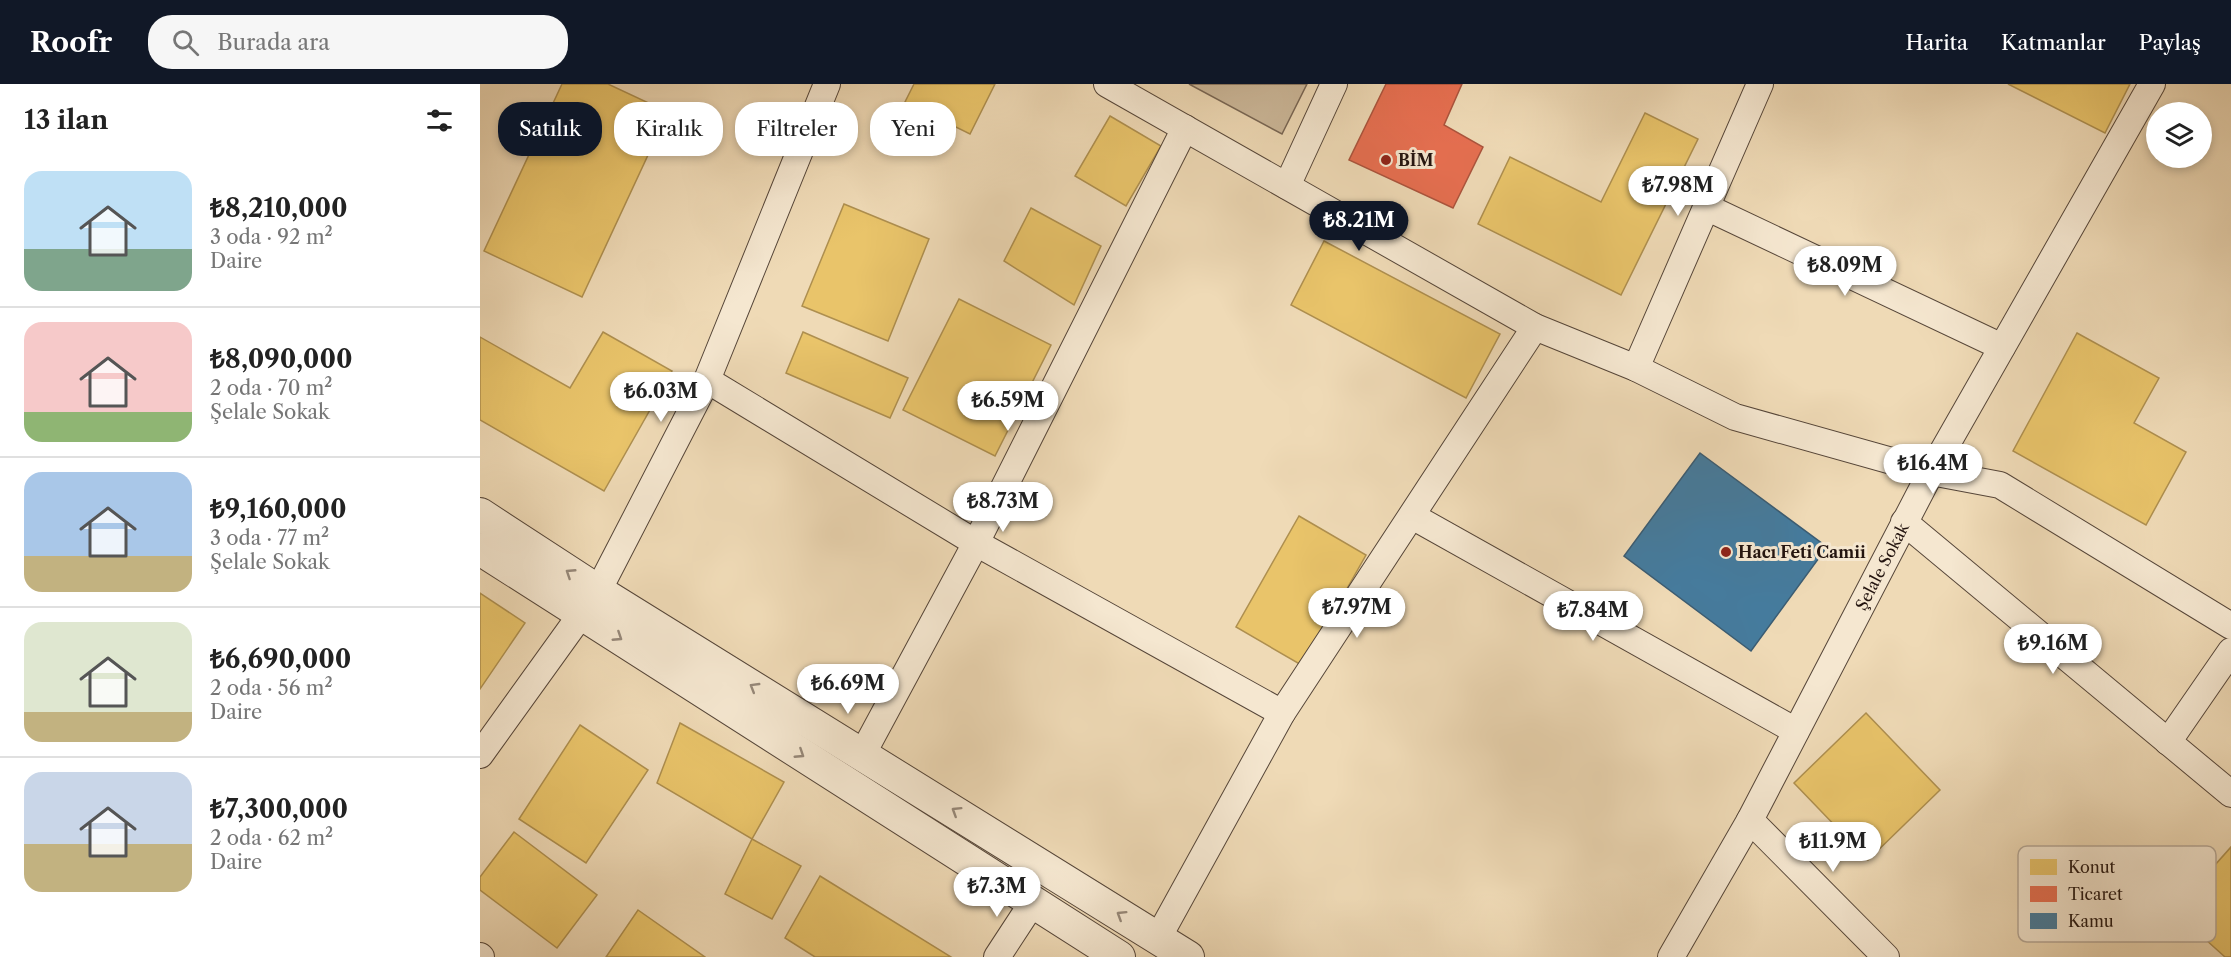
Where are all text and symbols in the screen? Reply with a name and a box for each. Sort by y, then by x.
search box [148,15,568,69]
text: Roofr [30,25,112,59]
icon: search [169,26,202,59]
text: Burada ara [217,29,330,56]
text: Harita [1905,30,1968,55]
text: Katmanlar [2001,30,2106,55]
text: Paylaş [2139,30,2201,55]
chip: Satılık [498,102,602,156]
chip: Kiralık [614,102,723,156]
chip: Filtreler [735,102,858,156]
chip: Yeni [870,102,956,156]
map controls [2146,102,2212,168]
button: layers [2146,102,2212,168]
text: 13 ilan [24,104,108,136]
icon: filters [423,104,456,137]
place label: BİM [1398,150,1434,170]
marker: BİM [1379,153,1393,167]
pin: ₺7.98M [1629,166,1727,217]
text: ₺7.98M [1642,173,1714,197]
text: ₺8,210,000 [210,192,348,224]
icon: home [72,195,144,267]
pin: ₺8.21M [1310,201,1408,252]
text: ₺8.21M [1323,208,1395,232]
text: 3 oda · 92 m² [210,225,333,249]
pin: ₺8.09M [1796,246,1894,297]
text: Daire [210,249,262,273]
text: ₺8.09M [1808,253,1882,277]
text: ₺8,090,000 [210,343,353,375]
icon: home [72,346,144,418]
pin: ₺6.03M [612,372,710,423]
text: 2 oda · 70 m² [210,376,333,400]
text: ₺6.03M [624,379,698,403]
pin: ₺6.59M [959,381,1057,432]
text: ₺6.59M [971,388,1045,412]
text: Şelale Sokak [210,400,330,424]
pin: ₺16.4M [1884,444,1982,495]
text: ₺16.4M [1897,451,1969,475]
pin: ₺8.73M [954,482,1052,533]
text: ₺8.73M [967,489,1039,513]
text: ₺9,160,000 [210,493,346,525]
icon: home [72,496,144,568]
street label: Şelale Sokak [1851,519,1913,614]
text: 3 oda · 77 m² [210,526,329,550]
place label: Hacı Feti Camii [1738,542,1866,562]
marker: Hacı Feti Camii [1719,545,1733,559]
text: Şelale Sokak [210,550,330,574]
one-way arrow [566,569,577,580]
pin: ₺7.97M [1308,588,1406,639]
pin: ₺7.84M [1544,591,1642,642]
text: ₺7.97M [1322,595,1392,619]
text: ₺7.84M [1557,598,1629,622]
pin: ₺9.16M [2004,624,2102,675]
one-way arrow [612,630,622,642]
text: ₺9.16M [2018,631,2088,655]
text: ₺6,690,000 [210,643,351,675]
icon: home [72,646,144,718]
pin: ₺6.69M [799,664,897,715]
text: ₺6.69M [811,671,885,695]
text: 2 oda · 56 m² [210,676,333,700]
one-way arrow [750,682,760,694]
text: Daire [210,700,262,724]
one-way arrow [794,746,804,758]
text: ₺7,300,000 [210,793,348,825]
icon: home [72,796,144,868]
one-way arrow [952,807,962,819]
pin: ₺11.9M [1784,822,1882,873]
text: 2 oda · 62 m² [210,826,333,850]
text: ₺11.9M [1799,829,1867,853]
legend [2018,846,2216,942]
text: Daire [210,850,262,874]
text: Konut [2068,857,2116,877]
pin: ₺7.3M [955,867,1039,918]
text: ₺7.3M [968,874,1026,898]
text: Ticaret [2068,884,2123,904]
one-way arrow [1117,910,1127,922]
text: Kamu [2068,911,2114,931]

